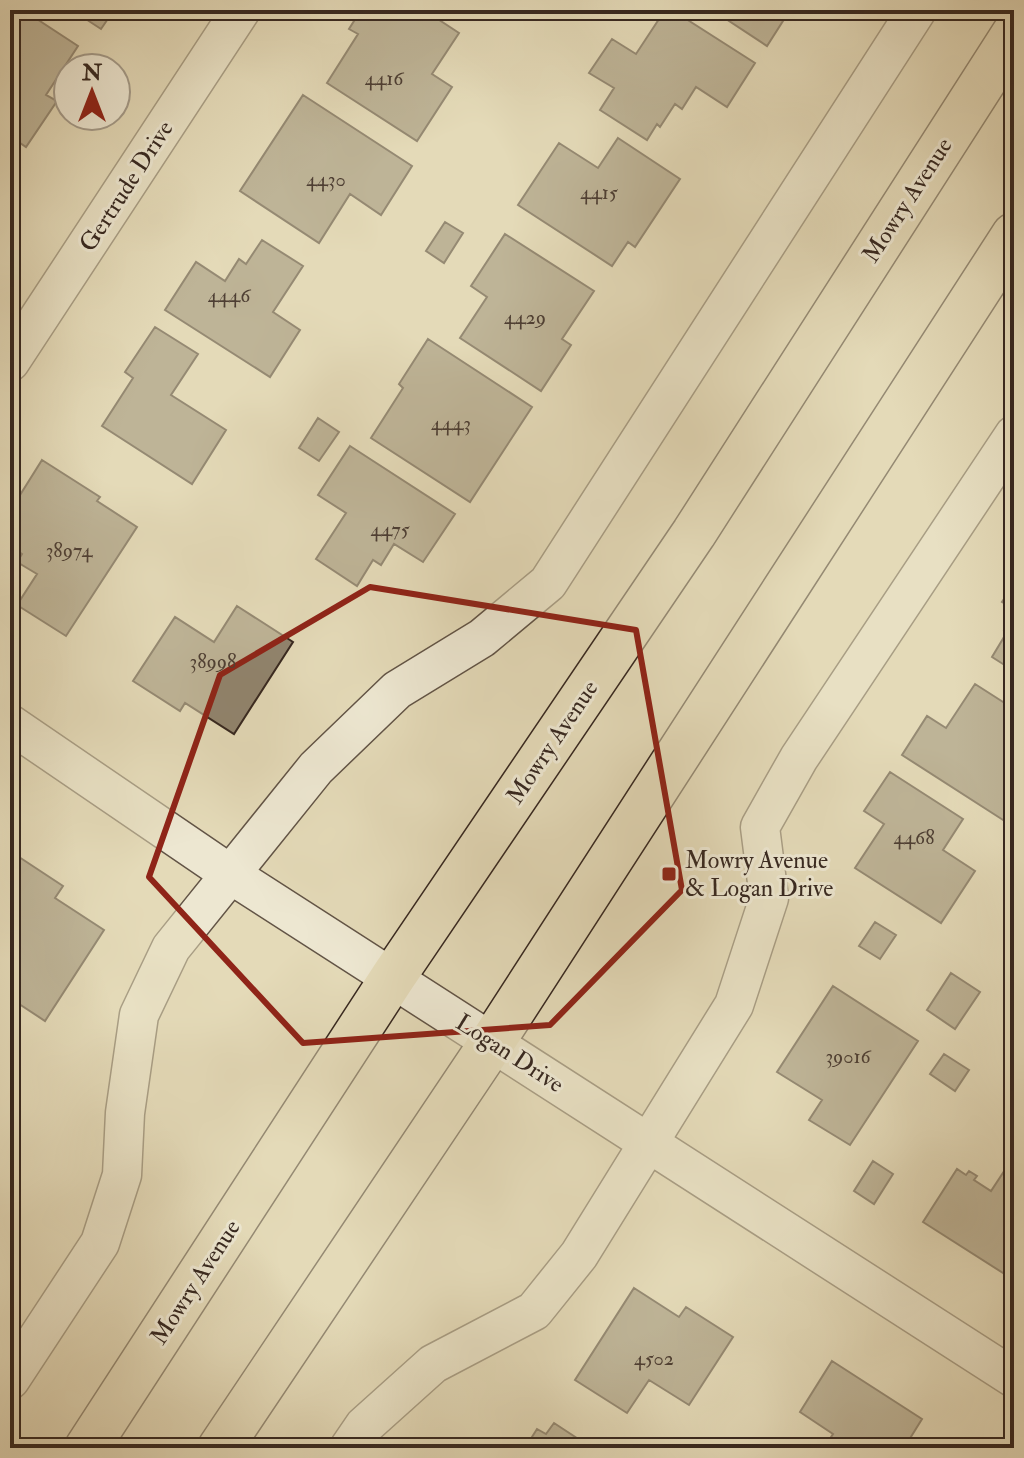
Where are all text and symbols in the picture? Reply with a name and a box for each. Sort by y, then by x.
north arrow [52,52,132,132]
text: N [81,59,102,87]
house number: 4416 [365,66,404,91]
street label: Gertrude Drive [73,115,180,258]
street label: Mowry Avenue [855,132,959,269]
house number: 4430 [306,167,346,192]
house number: 4415 [580,180,618,205]
house number: 4446 [208,283,251,308]
house number: 4429 [504,305,546,330]
house number: 4443 [431,411,471,436]
house number: 4475 [370,517,410,542]
house number: 38974 [46,538,94,563]
house number: 38998 [190,649,236,674]
street label: Mowry Avenue [500,674,605,810]
house number: 4468 [893,825,935,850]
place label: Mowry Avenue & Logan Drive [685,845,833,904]
marker: Mowry Avenue & Logan Drive [660,865,678,883]
street label: Logan Drive [450,1007,570,1100]
house number: 39016 [825,1044,872,1069]
street label: Mowry Avenue [143,1214,247,1351]
house number: 4502 [634,1346,674,1371]

